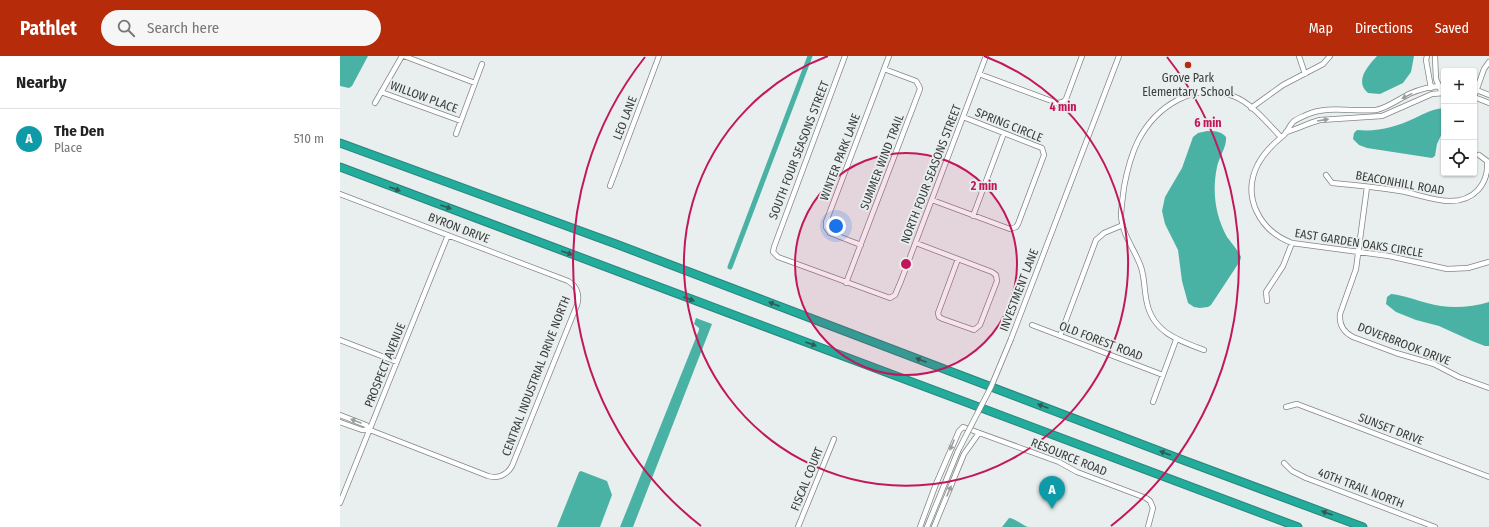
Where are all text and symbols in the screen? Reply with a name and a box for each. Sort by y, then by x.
search box [101,10,381,46]
text: Pathlet [20,17,77,40]
icon: search [115,17,137,39]
text: Search here [147,19,219,37]
text: Map [1309,20,1333,37]
text: Directions [1355,20,1413,37]
text: Saved [1435,20,1469,37]
marker: Grove Park Elementary School [1183,60,1193,70]
map controls [1441,68,1477,176]
button: + [1441,68,1477,104]
place label: Grove Park Elementary School [1142,71,1234,99]
text: Nearby [16,72,67,93]
street label: WILLOW PLACE [388,78,460,116]
street label: SOUTH FOUR SEASONS STREET [766,78,832,221]
one-way arrow [1401,92,1412,99]
street label: LEO LANE [610,94,640,142]
text: 4 min [1049,100,1077,114]
street label: NORTH FOUR SEASONS STREET [898,102,964,246]
button: − [1441,104,1477,140]
street label: SPRING CIRCLE [973,105,1045,145]
street label: WINTER PARK LANE [817,111,863,202]
street label: SUMMER WIND TRAIL [857,112,907,212]
text: 6 min [1194,116,1222,130]
one-way arrow [1317,117,1329,123]
text: The Den [54,122,104,140]
text: A [25,131,33,146]
text: 510 m [294,131,324,146]
text: Place [54,140,82,155]
button: locate [1441,140,1477,176]
street label: BEACONHILL ROAD [1354,168,1446,198]
text: 2 min [970,179,997,193]
one-way arrow [390,186,402,192]
one-way arrow [440,205,452,211]
street label: BYRON DRIVE [426,210,492,246]
your location [826,216,846,236]
street label: EAST GARDEN OAKS CIRCLE [1294,226,1425,260]
street label: INVESTMENT LANE [997,246,1041,333]
one-way arrow [562,250,574,256]
centre of rings [899,257,913,271]
street label: CENTRAL INDUSTRIAL DRIVE NORTH [499,294,573,458]
one-way arrow [684,296,696,302]
one-way arrow [767,301,779,307]
street label: OLD FOREST ROAD [1057,319,1145,363]
street label: PROSPECT AVENUE [362,320,409,409]
street label: DOVERBROOK DRIVE [1356,320,1453,368]
one-way arrow [805,341,817,347]
one-way arrow [915,357,927,363]
one-way arrow [1037,403,1049,409]
street label: SUNSET DRIVE [1356,410,1426,448]
one-way arrow [350,418,361,424]
street label: RESOURCE ROAD [1029,435,1109,479]
one-way arrow [949,440,955,451]
street label: FISCAL COURT [788,445,826,513]
one-way arrow [1158,449,1170,455]
street label: 40TH TRAIL NORTH [1316,465,1406,511]
pin: A [1039,476,1065,509]
one-way arrow [945,485,952,497]
one-way arrow [1320,509,1332,515]

